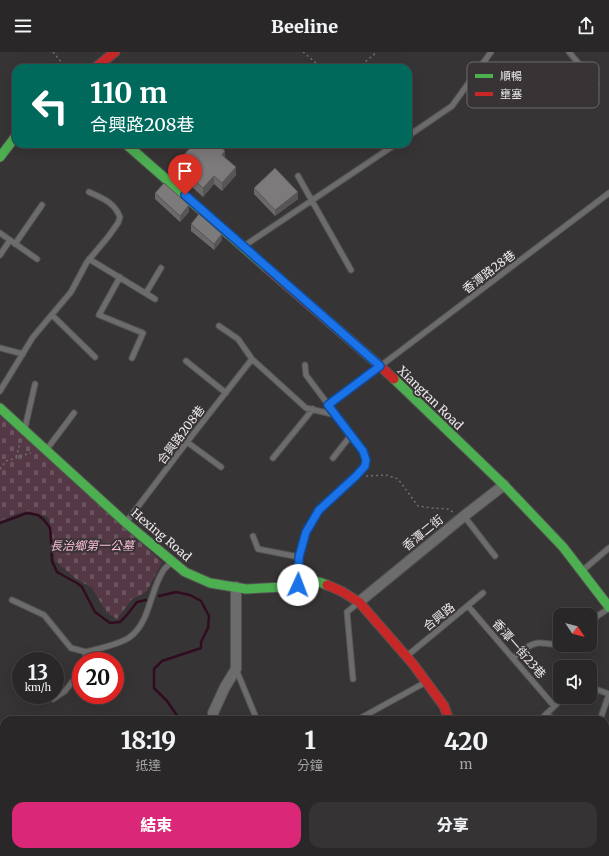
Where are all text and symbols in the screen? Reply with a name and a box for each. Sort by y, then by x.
icon: menu [12,15,34,37]
text: Beeline [271,15,338,38]
icon: share [575,15,597,37]
legend [467,62,599,108]
text: 順暢 [500,69,522,83]
text: 110 m [90,75,167,111]
icon: left [24,80,76,132]
text: 壅塞 [500,87,522,101]
text: 合興路208巷 [90,113,195,136]
pin [168,154,202,195]
icon: arrive [174,160,196,182]
street label: 香潭路28巷 [459,247,518,296]
street label: Xiangtan Road [395,363,466,433]
street label: 合興路208巷 [154,402,208,467]
street label: Hexing Road [128,505,194,564]
street label: 香潭二街 [399,512,446,554]
park label: 長治鄉第一公墓 [50,538,136,553]
position arrow [277,564,319,606]
street label: 合興路 [420,599,457,634]
north arrow [553,608,597,652]
map controls [553,608,597,704]
street label: 香潭一街23巷 [490,616,549,681]
speed limit sign: 20 [72,652,124,704]
text: 13 [28,660,48,685]
button: sound [553,660,597,704]
text: km/h [25,681,51,694]
text: 18:19 [121,725,176,756]
text: 1 [304,725,316,756]
text: 420 [444,726,488,757]
text: m [460,756,472,773]
text: 抵達 [136,757,162,774]
text: 分鐘 [297,757,323,774]
button: 結束 [12,802,301,848]
button: 分享 [309,802,597,848]

